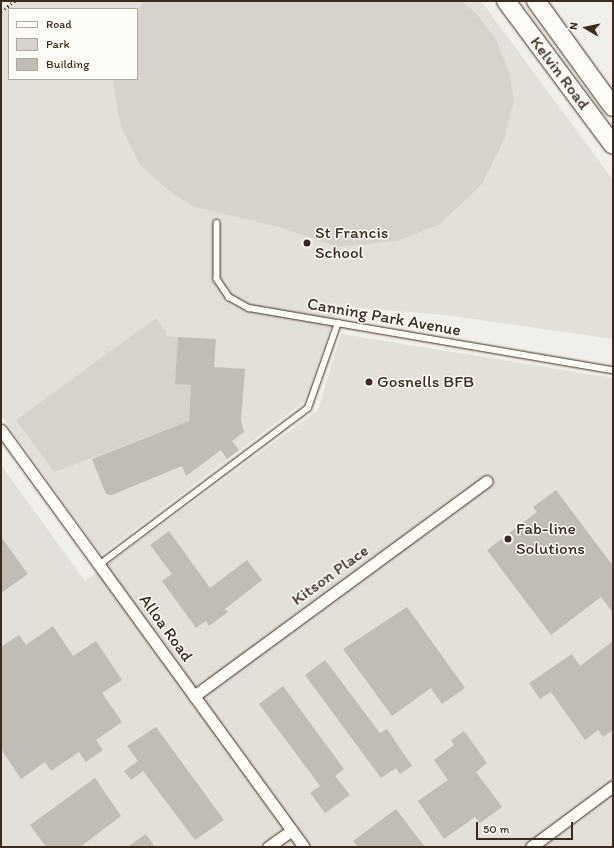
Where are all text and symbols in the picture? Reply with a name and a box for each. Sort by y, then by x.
legend [8,8,138,80]
north arrow [566,8,606,48]
text: Road [46,17,72,31]
text: N [567,21,581,31]
street label: Kelvin Road [526,33,594,113]
text: Park [46,37,70,51]
text: Building [46,57,89,71]
place label: St Francis School [315,223,388,263]
marker: St Francis School [302,238,312,248]
street label: Canning Park Avenue [306,293,462,341]
place label: Gosnells BFB [377,372,474,392]
marker: Gosnells BFB [364,377,374,387]
place label: Fab-line Solutions [516,519,585,559]
marker: Fab-line Solutions [503,534,513,544]
street label: Kitson Place [287,540,373,610]
street label: Alloa Road [135,590,197,666]
scale bar [478,814,575,840]
text: 50 m [483,822,509,836]

